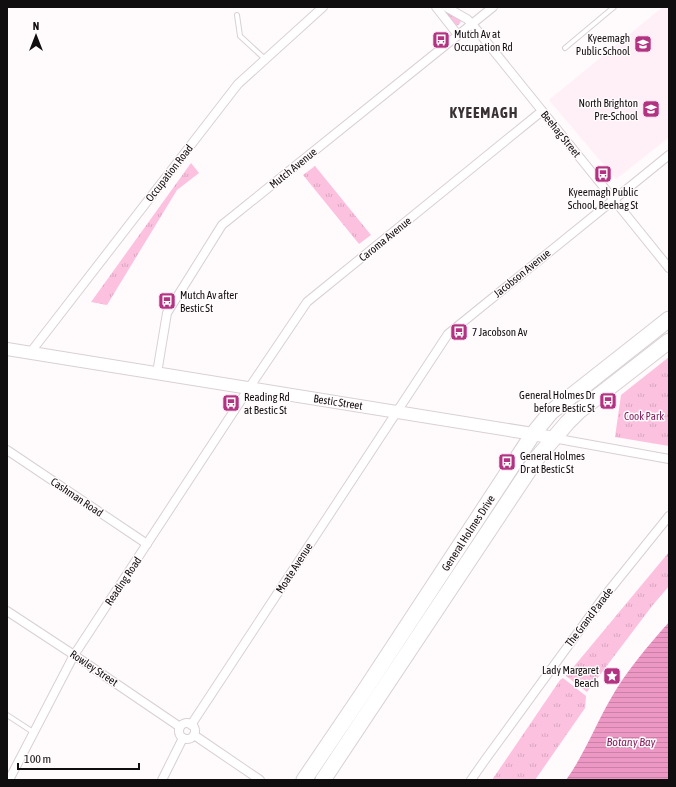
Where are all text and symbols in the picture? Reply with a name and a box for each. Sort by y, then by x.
north arrow [16,16,56,56]
text: N [33,20,39,32]
place label: Mutch Av at Occupation Rd [454,28,513,53]
bus stop icon: Mutch Av at Occupation Rd [431,30,451,50]
place label: Kyeemagh Public School [576,32,630,57]
school or university icon: Kyeemagh Public School [633,34,653,54]
place label: North Brighton Pre-School [579,97,638,122]
school or university icon: North Brighton Pre-School [641,99,661,119]
district label: KYEEMAGH [450,104,518,121]
street label: Beehag Street [539,108,583,160]
street label: Occupation Road [143,142,195,204]
street label: Mutch Avenue [267,145,319,191]
bus stop icon: Kyeemagh Public School, Beehag St [593,164,613,184]
place label: Kyeemagh Public School, Beehag St [568,186,639,211]
street label: Caroma Avenue [357,214,413,264]
street label: Jacobson Avenue [491,246,553,300]
place label: Mutch Av after Bestic St [180,289,238,314]
bus stop icon: Mutch Av after Bestic St [157,291,177,311]
bus stop icon: 7 Jacobson Av [449,322,469,342]
place label: 7 Jacobson Av [472,326,528,338]
place label: General Holmes Dr before Bestic St [519,389,596,414]
place label: Reading Rd at Bestic St [244,391,290,416]
bus stop icon: General Holmes Dr before Bestic St [598,391,618,411]
street label: Bestic Street [313,392,363,412]
bus stop icon: Reading Rd at Bestic St [221,393,241,413]
park label: Cook Park [624,410,664,422]
place label: General Holmes Dr at Bestic St [520,450,585,475]
bus stop icon: General Holmes Dr at Bestic St [497,452,517,472]
street label: Cashman Road [49,475,105,519]
street label: General Holmes Drive [439,493,497,573]
street label: Moate Avenue [273,541,315,595]
street label: Reading Road [102,554,144,608]
street label: The Grand Parade [563,585,615,649]
street label: Rowley Street [68,648,120,688]
place label: Lady Margaret Beach [542,664,599,689]
place icon: Lady Margaret Beach [602,666,622,686]
water label: Botany Bay [607,735,655,749]
scale bar [18,745,139,771]
text: 100 m [24,752,51,766]

